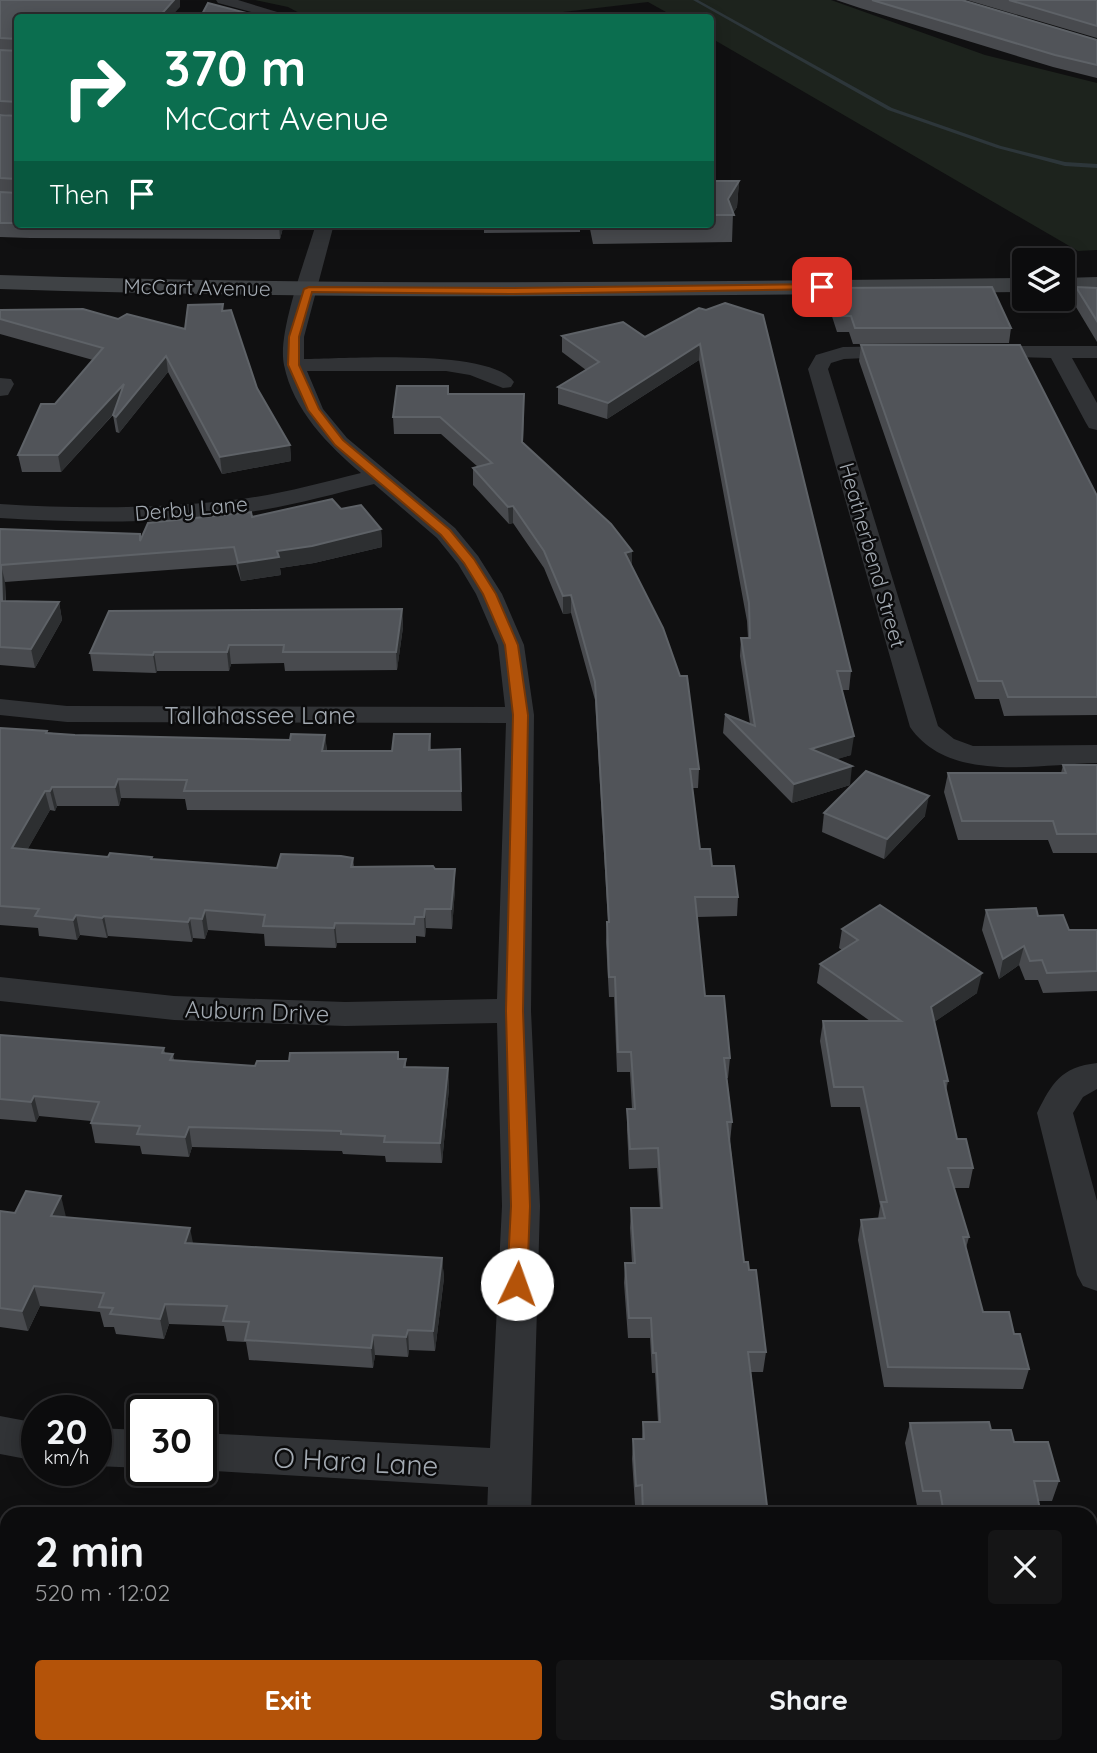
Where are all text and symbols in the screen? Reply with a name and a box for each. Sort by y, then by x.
text: 370 m [164,37,306,98]
icon: right [49,42,140,133]
text: McCart Avenue [164,98,389,138]
icon: arrive [123,175,161,213]
text: Then [49,178,109,211]
map controls [1012,248,1075,311]
button: layers [1012,248,1075,311]
pin [792,257,852,317]
icon: arrive [803,268,841,306]
street label: McCart Avenue [123,273,271,301]
street label: Heatherbend Street [834,459,912,651]
street label: Derby Lane [133,490,249,526]
street label: Tallahassee Lane [164,700,356,730]
street label: Auburn Drive [184,993,330,1029]
position arrow [480,1247,554,1321]
speed limit sign: 30 [126,1395,217,1486]
text: 20 [46,1409,87,1453]
street label: O Hara Lane [273,1439,439,1483]
text: km/h [44,1446,89,1469]
text: 2 min [35,1525,144,1578]
button: close [988,1530,1062,1604]
text: 520 m · 12:02 [35,1578,170,1607]
button: Exit [35,1660,542,1740]
button: Share [556,1660,1062,1740]

